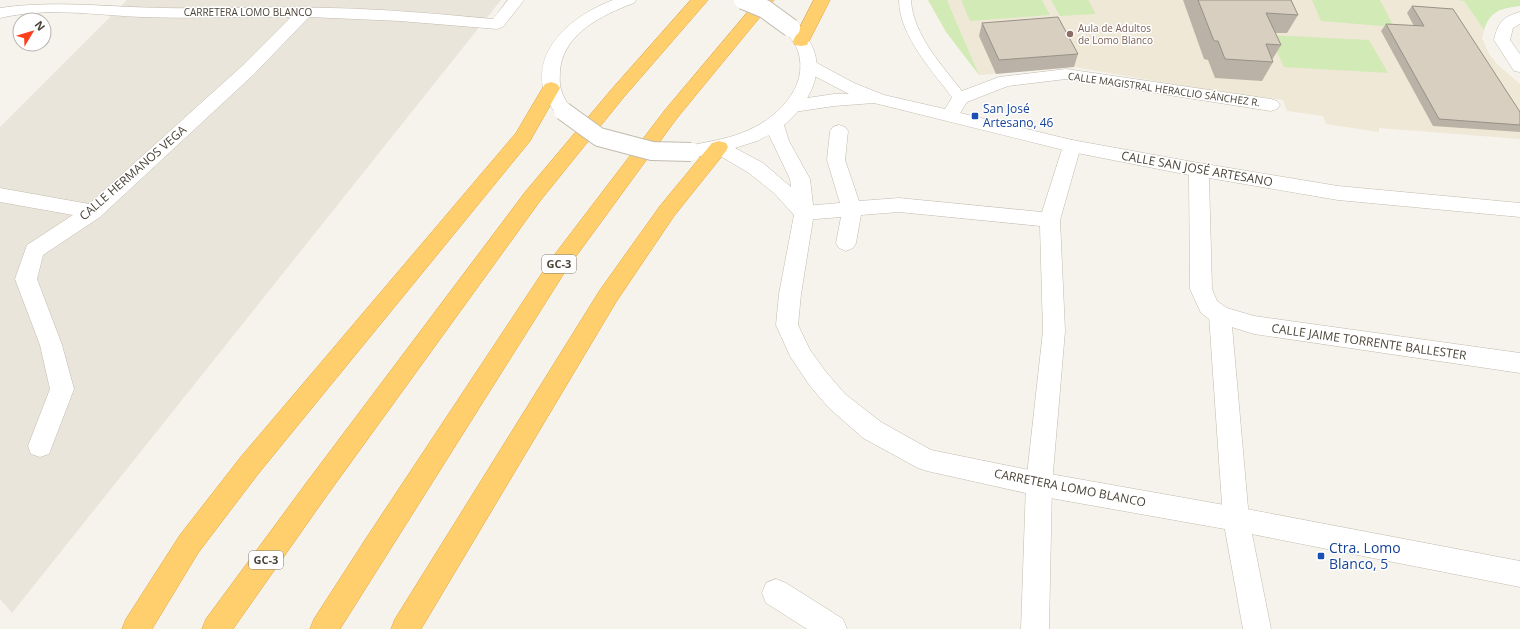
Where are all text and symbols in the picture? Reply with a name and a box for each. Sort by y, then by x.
street label: CARRETERA LOMO BLANCO [184,5,313,19]
north arrow [12,12,52,52]
text: N [32,17,49,34]
place label: Aula de Adultos de Lomo Blanco [1078,21,1153,47]
marker: Aula de Adultos de Lomo Blanco [1065,29,1075,39]
street label: CALLE MAGISTRAL HERACLIO SÁNCHEZ R. [1067,69,1261,109]
place label: San José Artesano, 46 [983,100,1054,131]
marker: San José Artesano, 46 [970,111,980,121]
street label: CALLE HERMANOS VEGA [75,121,190,224]
street label: CALLE SAN JOSÉ ARTESANO [1120,147,1274,190]
road number: GC-3 [542,255,576,273]
street label: CALLE JAIME TORRENTE BALLESTER [1270,319,1468,364]
street label: CARRETERA LOMO BLANCO [993,464,1147,511]
place label: Ctra. Lomo Blanco, 5 [1329,538,1401,573]
road number: GC-3 [249,551,283,569]
marker: Ctra. Lomo Blanco, 5 [1316,551,1326,561]

